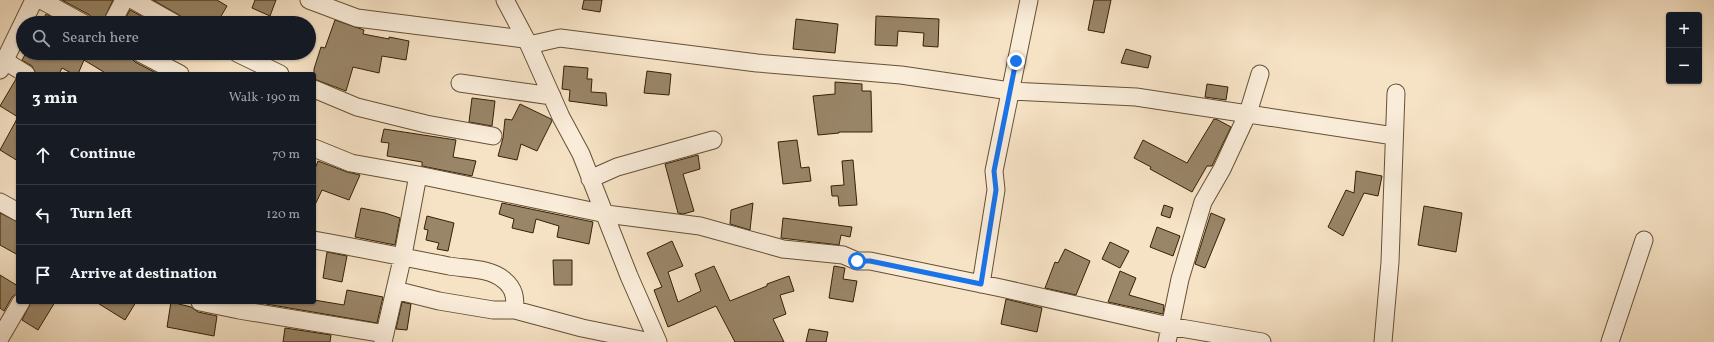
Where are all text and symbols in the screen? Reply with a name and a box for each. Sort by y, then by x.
map controls [1666,12,1702,84]
button: + [1666,12,1702,48]
search box [16,16,316,60]
icon: search [30,27,52,49]
text: Search here [62,28,139,49]
button: − [1666,48,1702,84]
route end [1007,52,1025,70]
text: 3 min [32,87,78,110]
text: Walk · 190 m [229,89,300,107]
icon: ahead [32,144,54,166]
text: Continue [70,144,135,165]
text: 70 m [272,146,300,164]
icon: left [32,204,54,226]
text: Turn left [70,204,132,225]
text: 120 m [266,206,300,224]
route start [848,252,866,270]
icon: arrive [32,264,54,286]
text: Arrive at destination [70,264,217,285]

